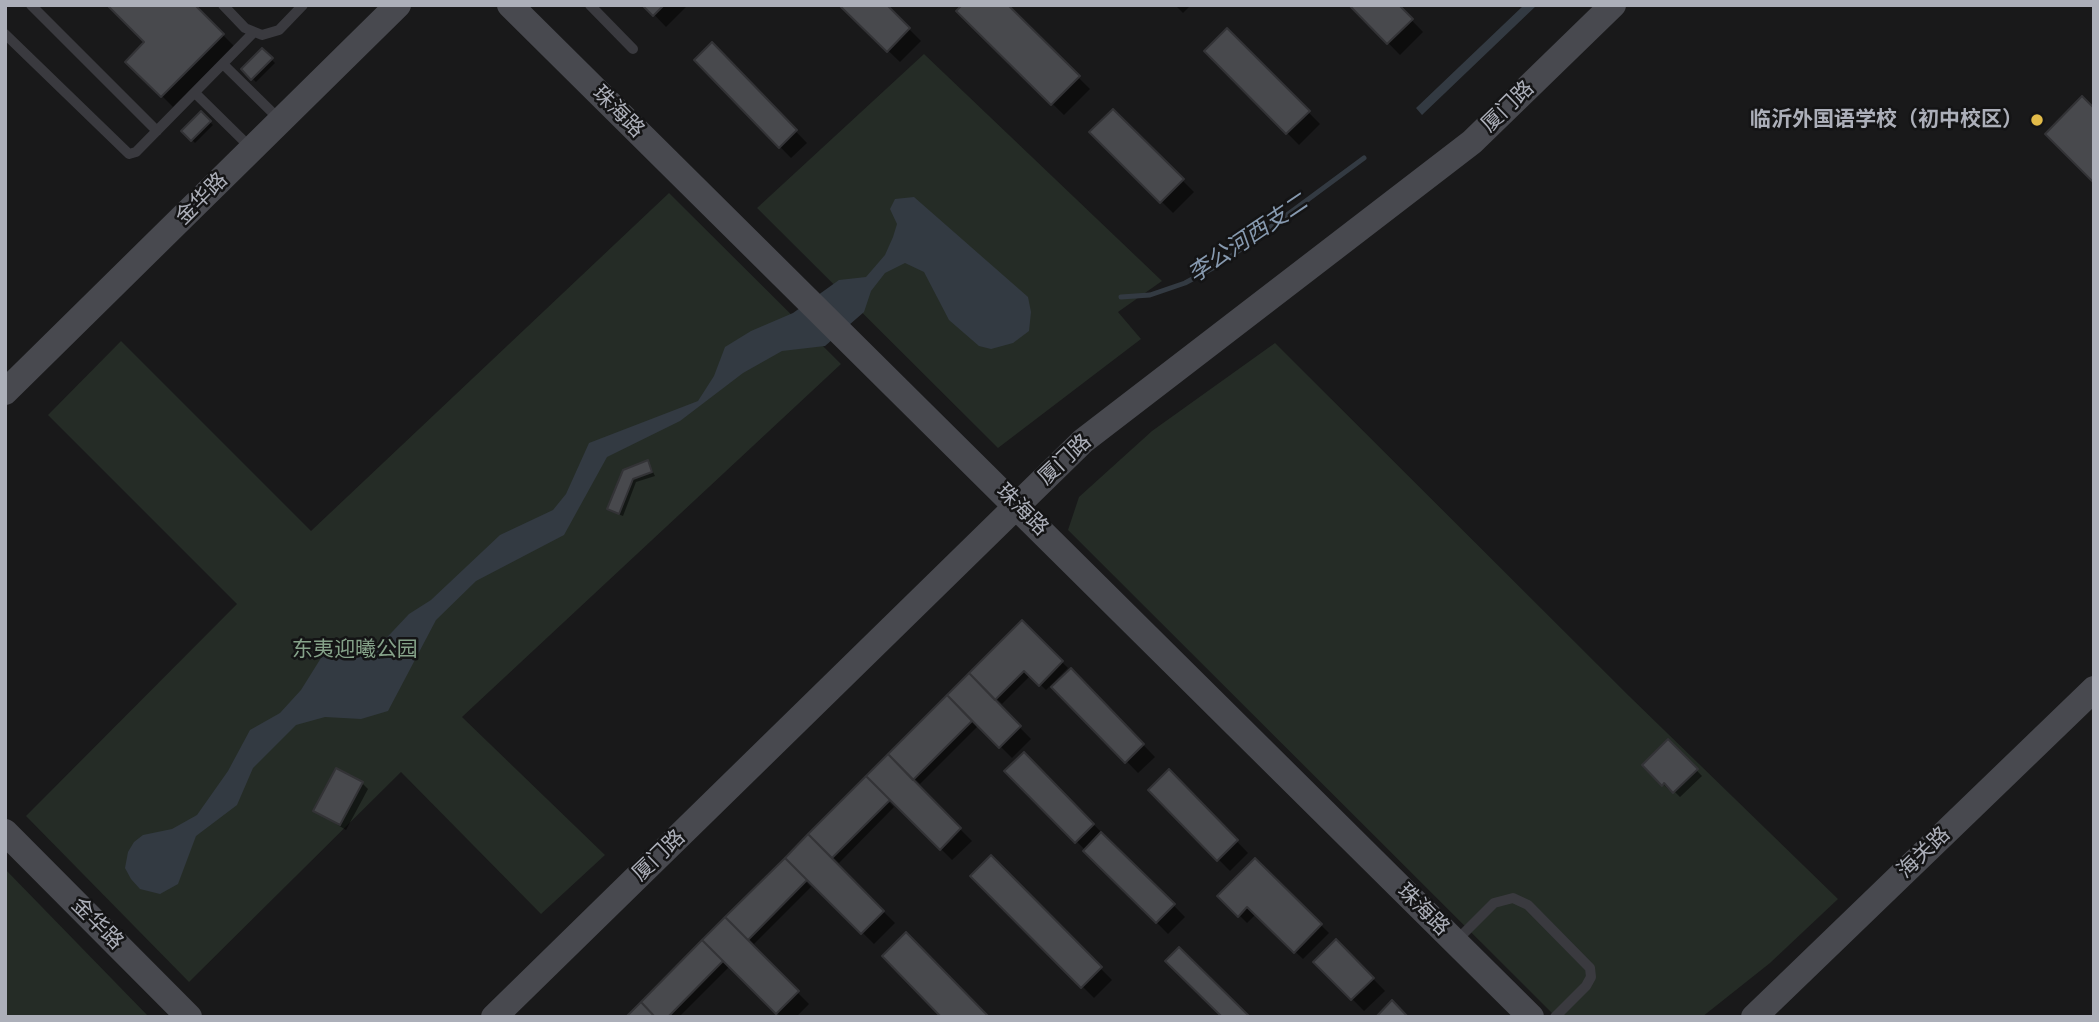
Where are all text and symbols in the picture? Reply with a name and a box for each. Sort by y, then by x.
street label: 厦门路 [1477,76,1539,138]
street label: 珠海路 [587,81,649,143]
place label: 临沂外国语学校（初中校区） [1750,107,2023,133]
marker: 临沂外国语学校（初中校区） [2029,112,2045,128]
street label: 金华路 [171,168,233,230]
water label: 李公河西支二 [1183,189,1313,289]
street label: 厦门路 [1033,429,1097,491]
street label: 珠海路 [991,479,1053,541]
park label: 东夷迎曦公园 [292,637,418,663]
street label: 海关路 [1893,822,1955,884]
street label: 厦门路 [628,825,690,887]
street label: 珠海路 [1392,879,1454,941]
street label: 金华路 [66,893,128,955]

